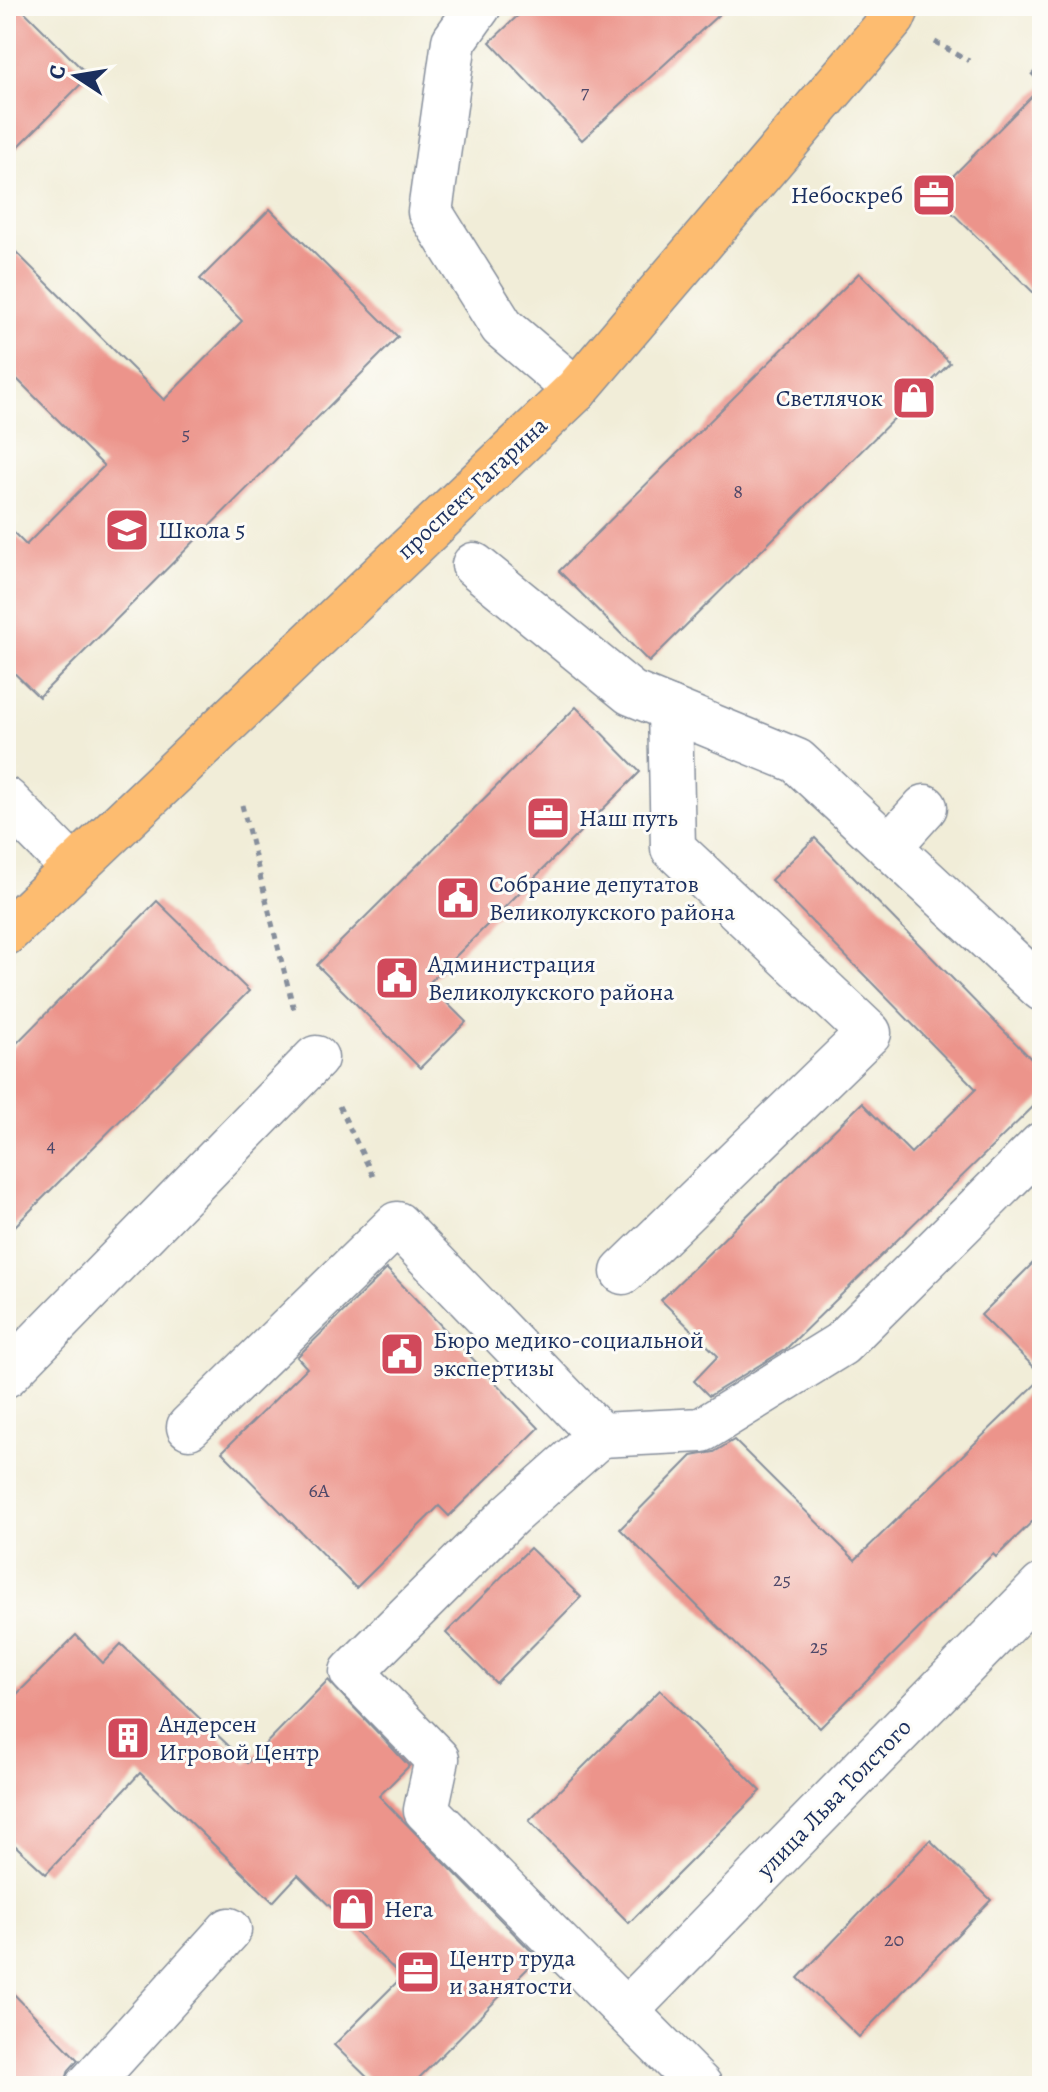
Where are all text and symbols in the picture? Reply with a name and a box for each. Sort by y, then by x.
north arrow [36,36,116,116]
text: С [41,62,73,82]
house number: 7 [581,78,590,105]
office icon: Небоскреб [910,171,958,219]
place label: Небоскреб [791,179,903,211]
shop icon: Светлячок [890,374,938,422]
place label: Светлячок [776,382,883,414]
street label: проспект Гагарина [390,410,554,566]
house number: 5 [182,420,190,447]
house number: 8 [733,478,743,505]
school or university icon: Школа 5 [103,506,151,554]
place label: Школа 5 [158,514,246,546]
office icon: Наш путь [524,794,572,842]
place label: Наш путь [579,802,678,834]
place label: Собрание депутатов Великолукского района [489,868,735,928]
public building icon: Собрание депутатов Великолукского района [434,874,482,922]
place label: Администрация Великолукского района [427,948,674,1008]
public building icon: Администрация Великолукского района [373,954,421,1002]
house number: 4 [46,1132,56,1159]
place label: Бюро медико-социальной экспертизы [433,1324,704,1384]
public building icon: Бюро медико-социальной экспертизы [378,1330,426,1378]
house number: 6А [309,1477,330,1504]
house number: 25 [773,1566,791,1593]
house number: 25 [810,1633,828,1660]
place label: Андерсен Игровой Центр [158,1708,319,1768]
street label: улица Льва Толстого [749,1711,919,1885]
building icon: Андерсен Игровой Центр [104,1714,152,1762]
shop icon: Нега [329,1885,377,1933]
place label: Нега [384,1893,434,1925]
house number: 20 [884,1926,904,1953]
place label: Центр труда и занятости [449,1942,576,2002]
office icon: Центр труда и занятости [394,1948,442,1996]

